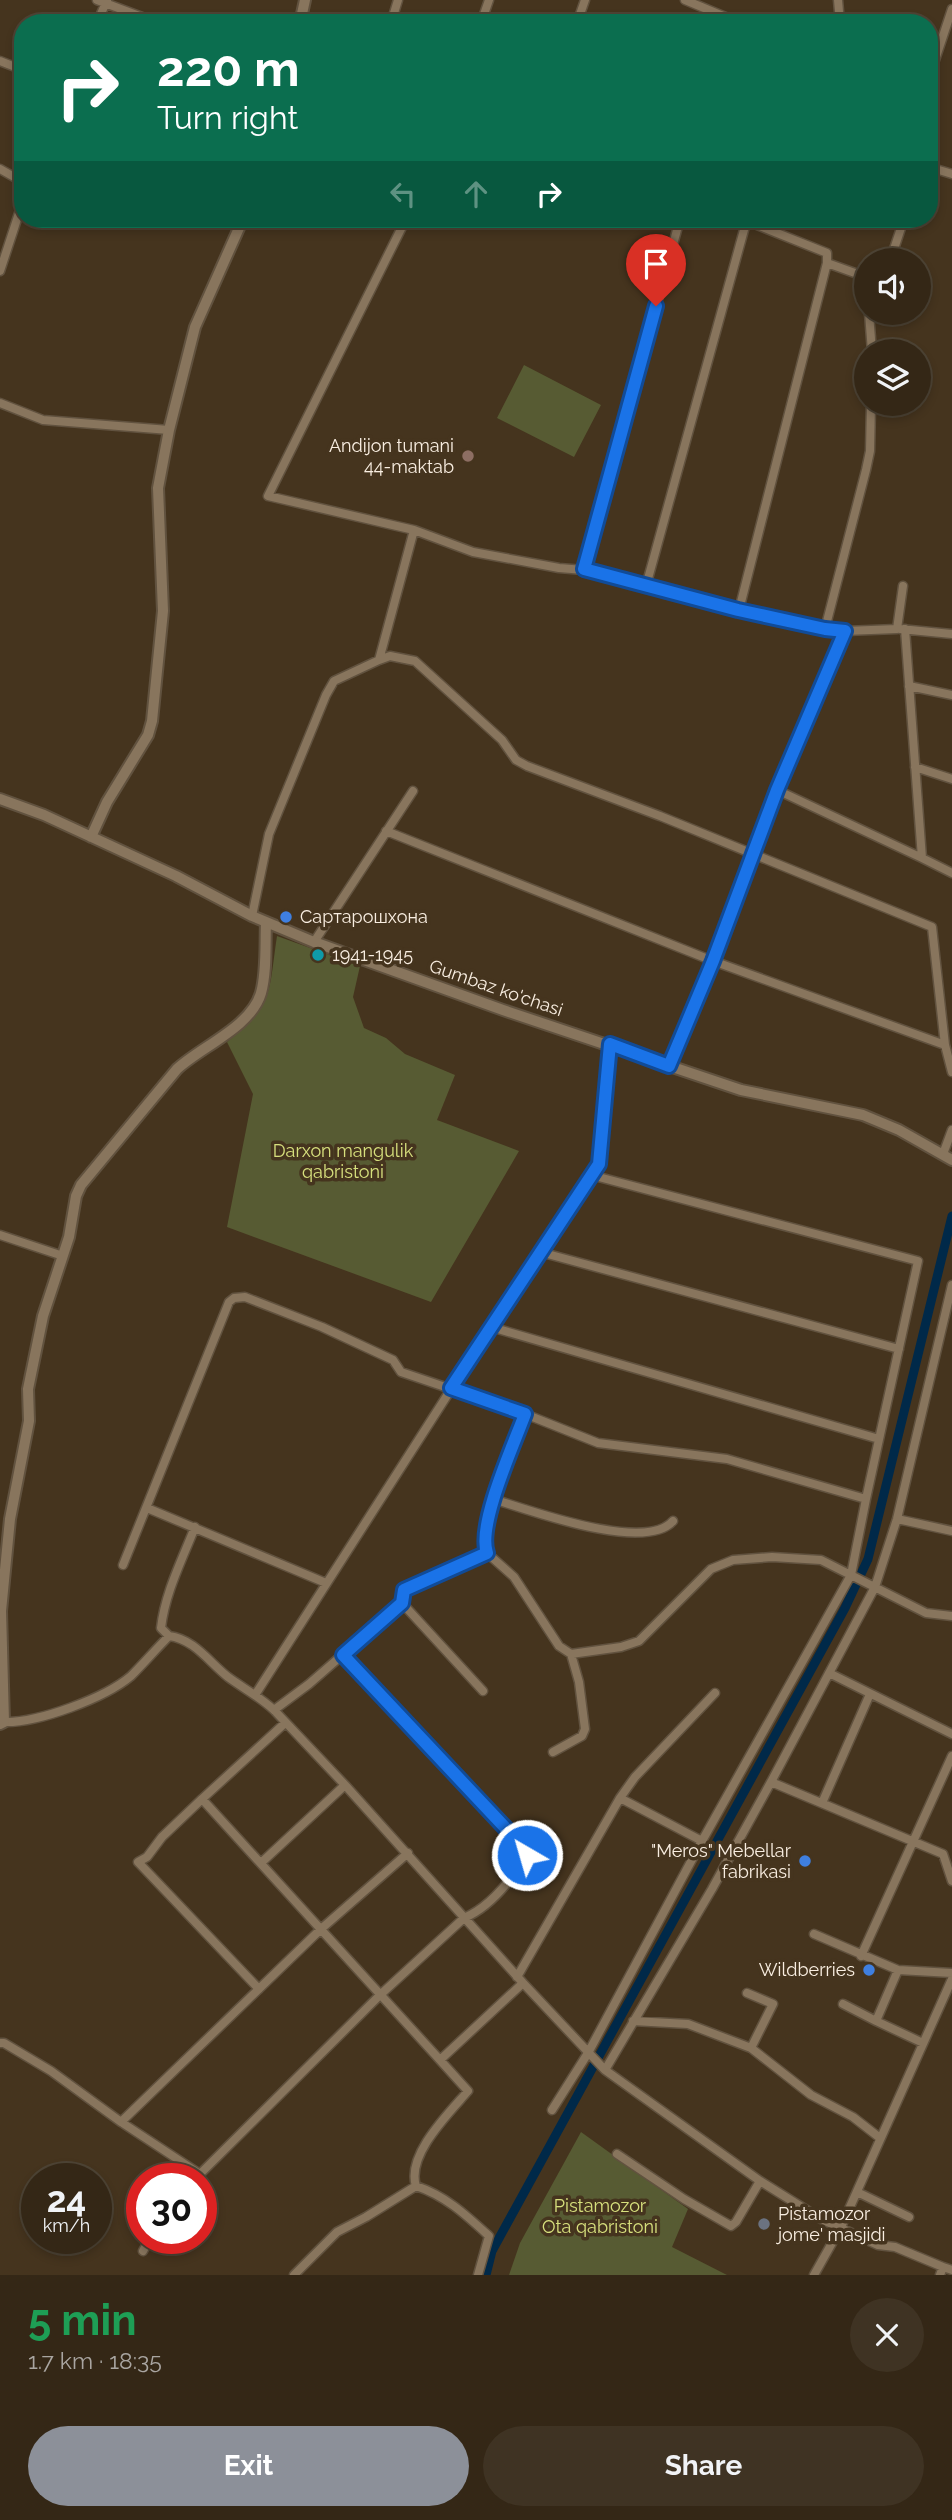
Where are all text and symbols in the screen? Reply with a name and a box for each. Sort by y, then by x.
text: 220 m [157,40,300,97]
icon: right [42,42,133,133]
text: Turn right [157,99,298,136]
icon: left [384,175,422,213]
icon: ahead [457,175,495,213]
icon: right [530,175,568,213]
pin [626,234,686,306]
icon: arrive [637,245,675,283]
map controls [854,248,931,416]
button: sound [854,248,931,325]
button: layers [854,339,931,416]
place label: Andijon tumani 44-maktab [329,435,454,477]
marker: Andijon tumani 44-maktab [460,448,476,464]
place label: Сартарошхона [300,906,428,927]
marker: Сартарошхона [278,909,294,925]
place label: 1941-1945 [332,944,413,965]
marker: 1941-1945 [310,947,326,963]
street label: Gumbaz ko'chasi [427,955,566,1020]
park label: Darxon mangulik qabristoni [273,1140,414,1182]
position arrow [490,1818,564,1892]
place label: "Meros" Mebellar fabrikasi [651,1840,792,1882]
marker: "Meros" Mebellar fabrikasi [797,1853,813,1869]
place label: Wildberries [759,1959,855,1980]
marker: Wildberries [861,1962,877,1978]
speed limit sign: 30 [126,2163,217,2254]
text: 24 [47,2179,86,2220]
park label: Pistamozor Ota qabristoni [542,2195,658,2237]
place label: Pistamozor jome' masjidi [775,2203,886,2245]
text: km/h [43,2215,90,2236]
marker: Pistamozor jome' masjidi [756,2216,772,2232]
text: 5 min [28,2296,137,2345]
button: close [850,2298,924,2372]
text: 1.7 km · 18:35 [28,2347,162,2374]
button: Exit [28,2426,469,2506]
button: Share [483,2426,924,2506]

